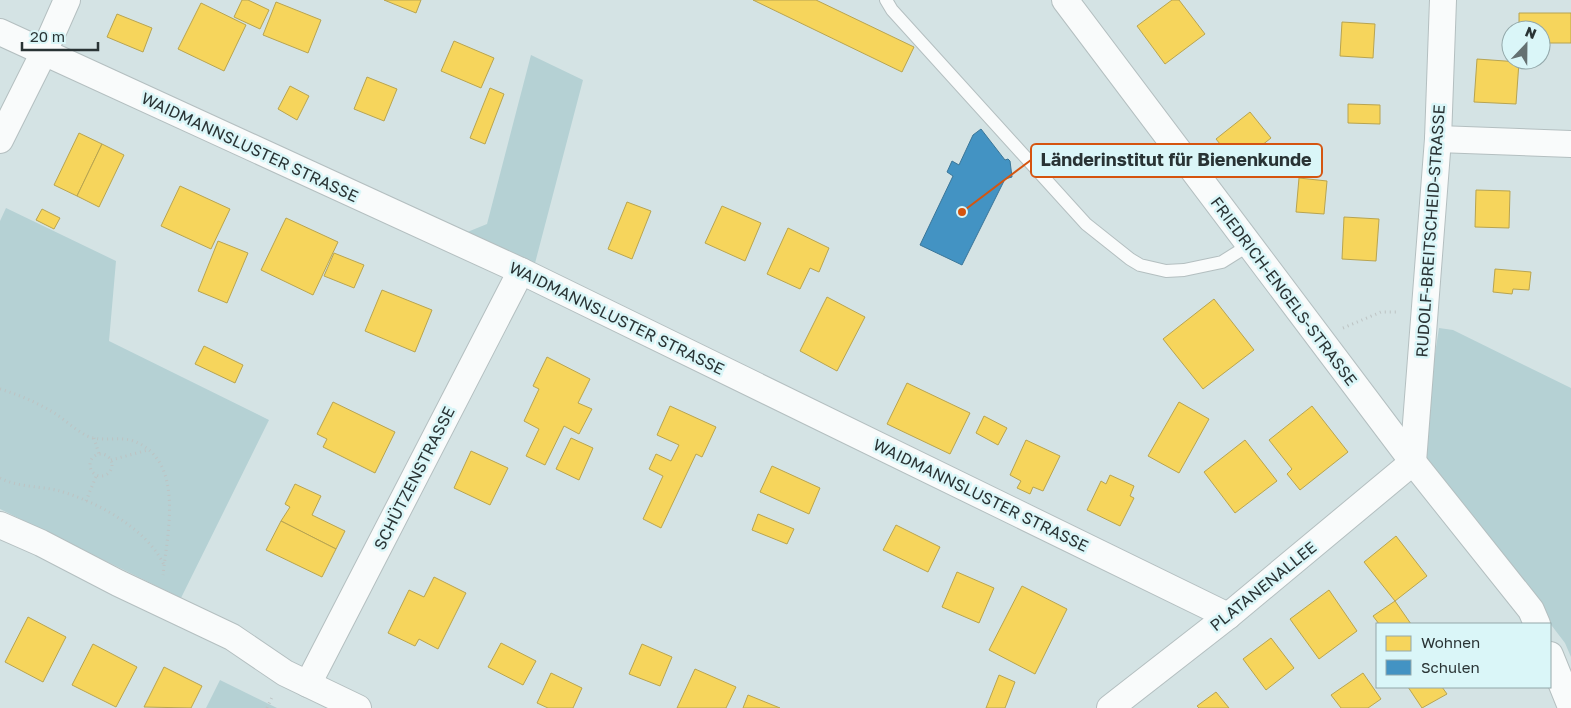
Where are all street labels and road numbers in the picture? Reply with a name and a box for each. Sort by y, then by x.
street label: WAIDMANNSLUSTER STRASSE [138,88,362,206]
street label: RUDOLF-BREITSCHEID-STRASSE [1411,104,1449,358]
street label: FRIEDRICH-ENGELS-STRASSE [1206,193,1362,389]
street label: WAIDMANNSLUSTER STRASSE [506,257,728,379]
street label: SCHÜTZENSTRASSE [369,403,459,553]
street label: WAIDMANNSLUSTER STRASSE [870,434,1092,556]
street label: PLATANENALLEE [1206,537,1320,635]

